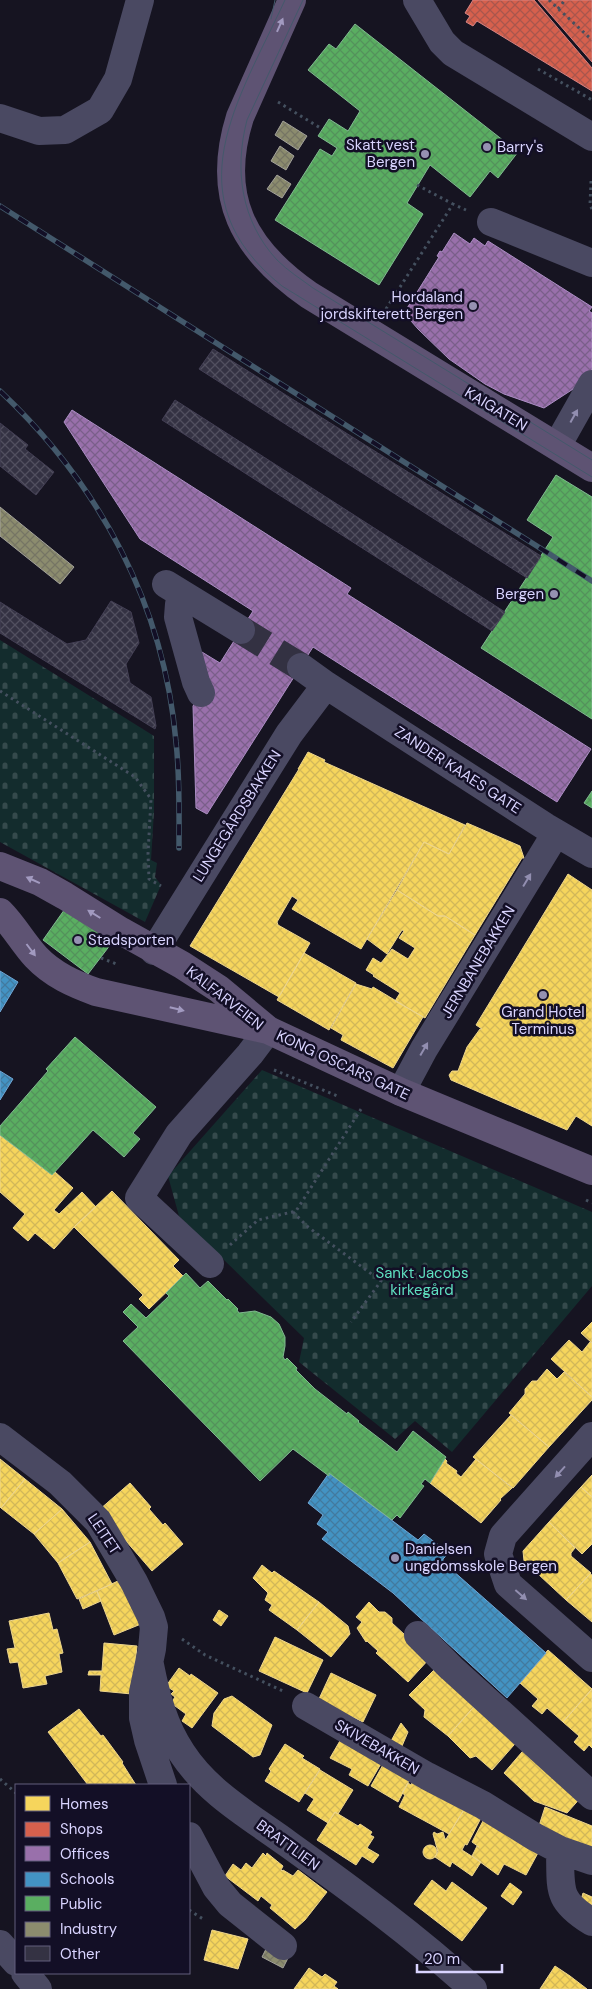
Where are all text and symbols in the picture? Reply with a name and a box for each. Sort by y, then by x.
one-way arrow [277,18,285,32]
place label: Skatt vest Bergen [346,135,415,172]
place label: Barry's [497,137,544,157]
marker: Barry's [481,141,493,153]
marker: Skatt vest Bergen [419,148,431,160]
place label: Hordaland jordskifterett Bergen [319,287,463,324]
marker: Hordaland jordskifterett Bergen [467,300,479,312]
street label: KAIGATEN [461,382,531,436]
one-way arrow [570,409,579,422]
place label: Bergen [496,584,544,604]
marker: Bergen [548,588,560,600]
street label: ZANDER KAAES GATE [391,722,525,818]
street label: LUNGEGÅRDSBAKKEN [188,746,286,886]
one-way arrow [523,874,532,887]
one-way arrow [26,875,40,883]
street label: JERNBANEBAKKEN [436,902,520,1022]
one-way arrow [87,909,100,919]
place label: Stadsporten [88,930,174,950]
marker: Stadsporten [72,934,84,946]
one-way arrow [25,943,36,956]
street label: KALFARVEIEN [182,962,268,1034]
marker: Grand Hotel Terminus [537,989,549,1001]
place label: Grand Hotel Terminus [501,1002,585,1039]
one-way arrow [170,1005,185,1013]
street label: KONG OSCARS GATE [273,1025,413,1105]
one-way arrow [420,1042,429,1056]
park label: Sankt Jacobs kirkegård [376,1263,468,1300]
one-way arrow [554,1466,566,1478]
street label: LEITET [83,1510,125,1558]
place label: Danielsen ungdomsskole Bergen [405,1539,557,1576]
marker: Danielsen ungdomsskole Bergen [389,1552,401,1564]
one-way arrow [515,1589,527,1600]
street label: SKIVEBAKKEN [331,1715,423,1779]
legend [15,1784,190,1974]
text: Homes [60,1794,109,1814]
street label: BRATTLIEN [252,1815,324,1875]
text: Shops [60,1819,103,1839]
text: Offices [60,1844,110,1864]
text: Schools [60,1869,115,1889]
text: Public [60,1894,102,1914]
text: Industry [60,1919,118,1939]
scale bar [417,1942,502,1974]
text: Other [60,1944,101,1964]
text: 20 m [424,1949,460,1969]

